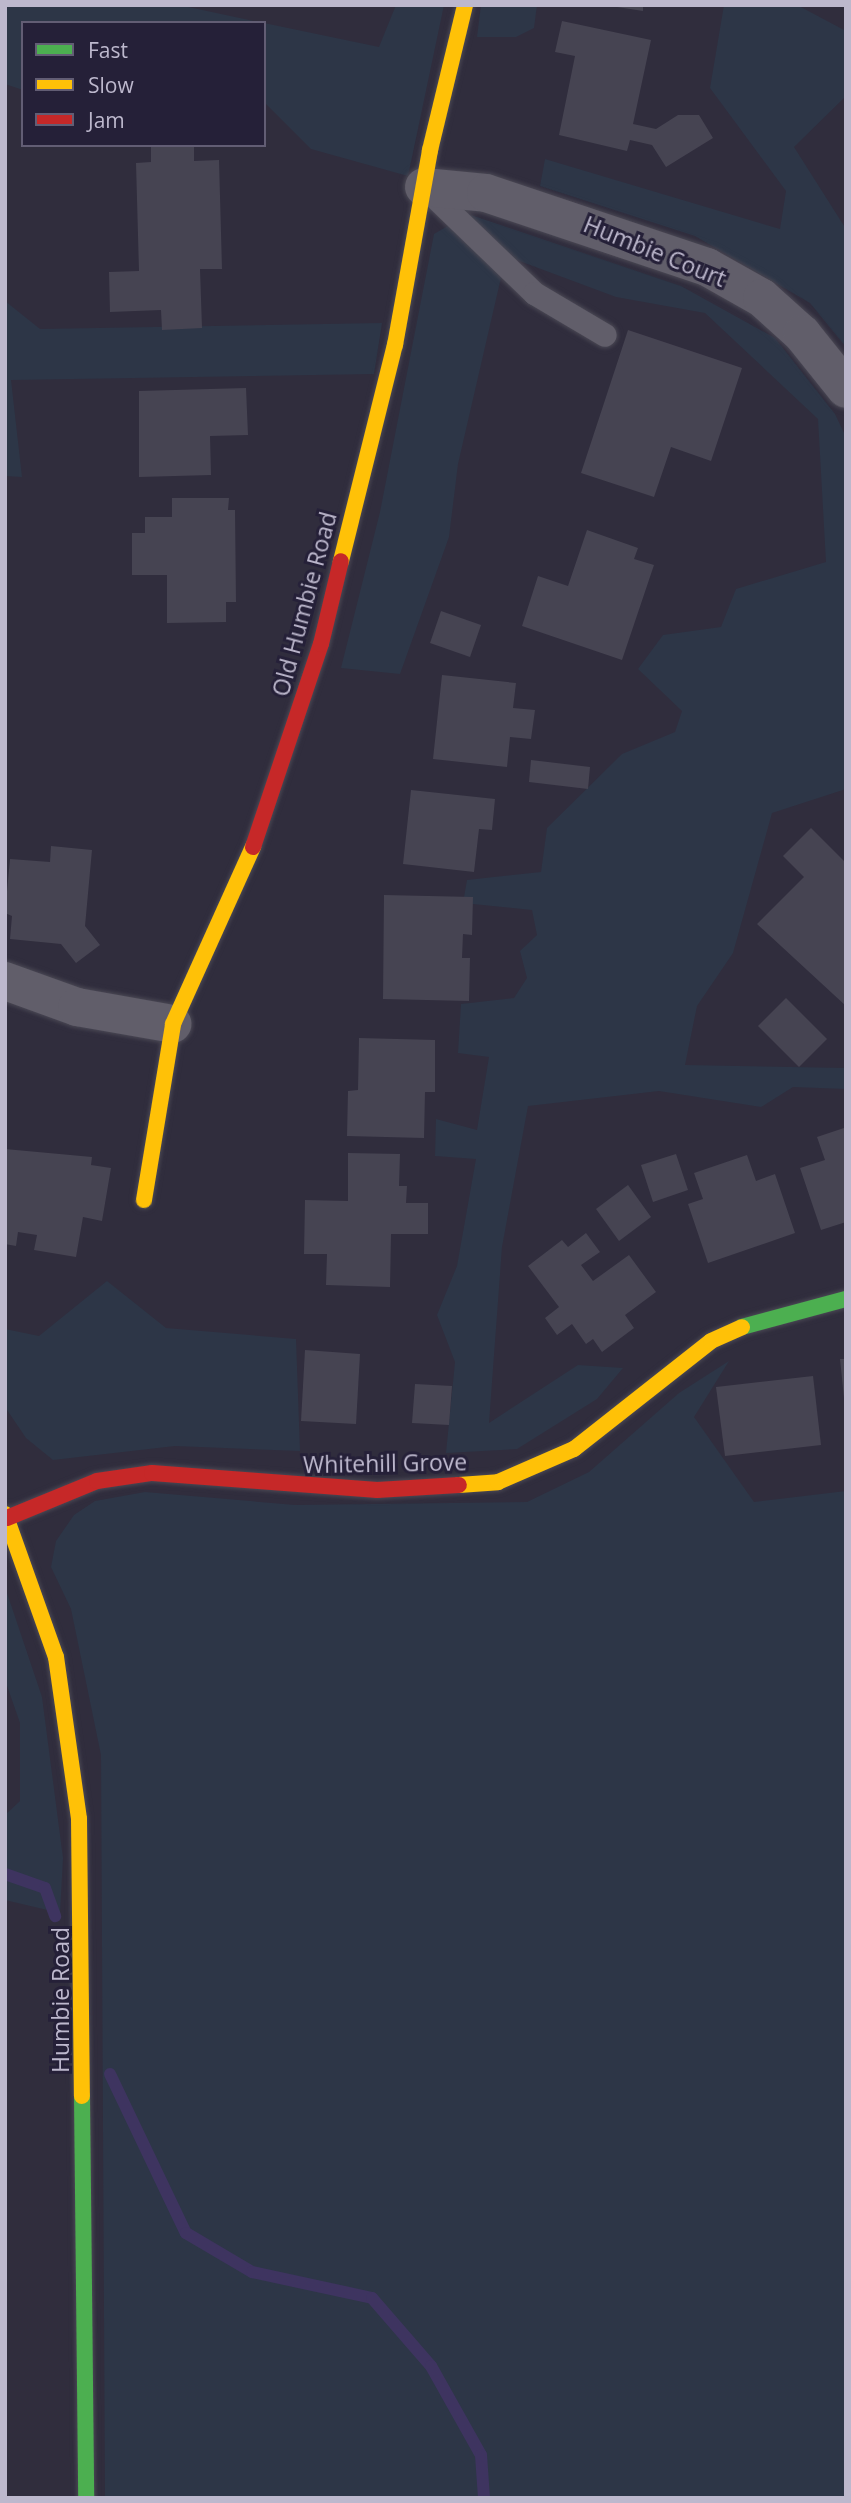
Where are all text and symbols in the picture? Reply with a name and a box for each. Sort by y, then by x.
legend [21,21,266,147]
text: Fast [88,36,128,64]
text: Slow [88,71,134,99]
text: Jam [88,106,125,134]
street label: Humbie Court [580,210,730,292]
street label: Old Humbie Road [266,509,342,699]
street label: Whitehill Grove [303,1448,467,1478]
street label: Humbie Road [46,1927,74,2073]

